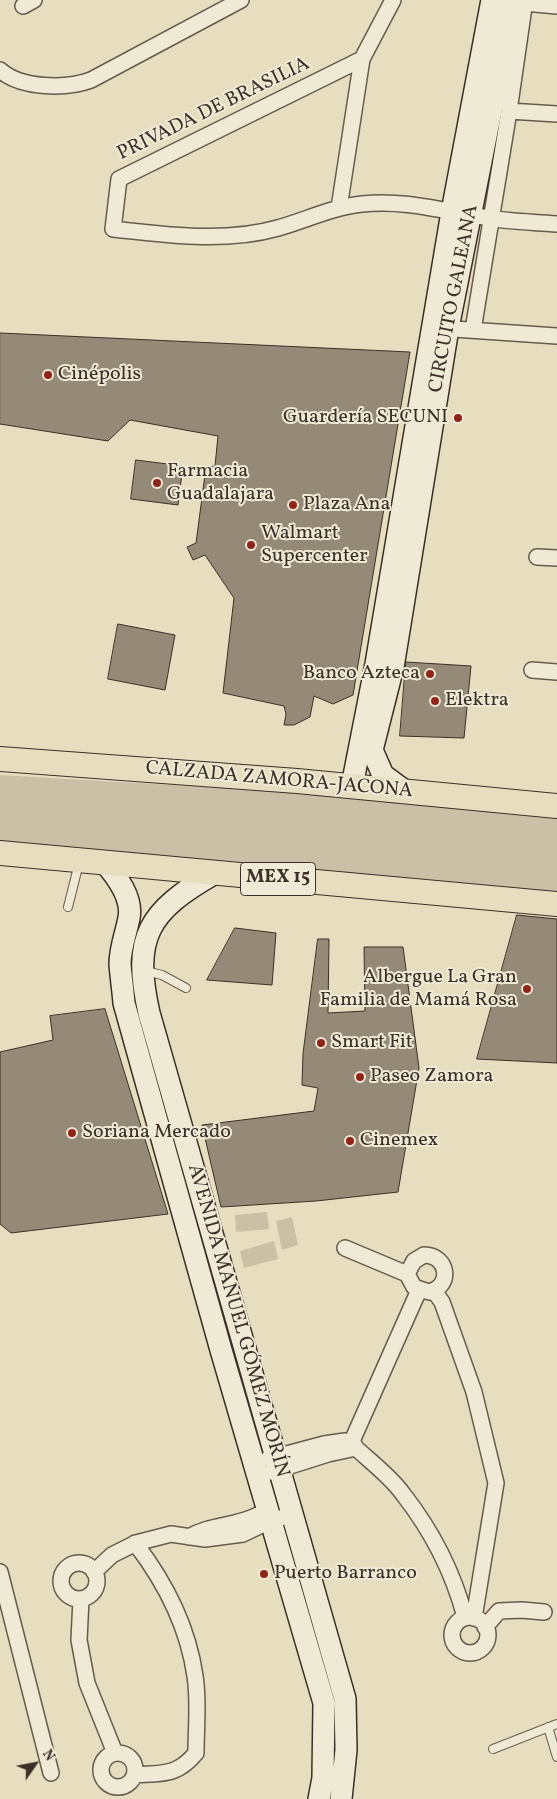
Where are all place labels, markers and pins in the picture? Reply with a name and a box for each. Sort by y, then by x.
place label: Cinépolis [58,363,141,387]
marker: Cinépolis [42,369,54,381]
place label: Guardería SECUNI [283,406,448,430]
marker: Guardería SECUNI [452,412,464,424]
place label: Farmacia Guadalajara [167,460,274,507]
marker: Farmacia Guadalajara [151,477,163,489]
place label: Plaza Ana [303,493,391,517]
marker: Plaza Ana [287,499,299,511]
place label: Walmart Supercenter [261,522,368,569]
marker: Walmart Supercenter [245,539,257,551]
place label: Banco Azteca [303,662,420,686]
marker: Banco Azteca [424,668,436,680]
place label: Elektra [445,689,509,713]
marker: Elektra [429,695,441,707]
place label: Albergue La Gran Familia de Mamá Rosa [320,966,517,1013]
marker: Albergue La Gran Familia de Mamá Rosa [521,983,533,995]
place label: Smart Fit [331,1031,413,1055]
marker: Smart Fit [315,1037,327,1049]
place label: Paseo Zamora [370,1065,494,1089]
marker: Paseo Zamora [354,1071,366,1083]
place label: Soriana Mercado [82,1121,231,1145]
marker: Soriana Mercado [66,1127,78,1139]
place label: Cinemex [360,1129,438,1153]
marker: Cinemex [344,1135,356,1147]
place label: Puerto Barranco [274,1562,417,1586]
marker: Puerto Barranco [258,1568,270,1580]

